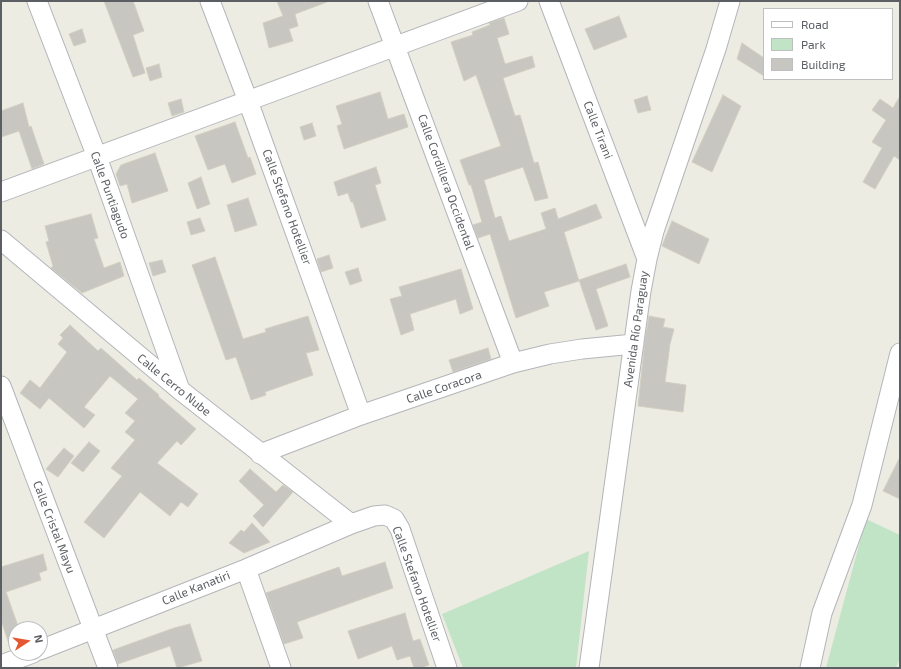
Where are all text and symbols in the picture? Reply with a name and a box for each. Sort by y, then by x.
legend [763,8,893,80]
text: Road [801,17,829,31]
text: Park [801,37,826,51]
text: Building [801,57,845,71]
street label: Calle Tirani [580,99,616,161]
street label: Calle Cordillera Occidental [415,112,477,252]
street label: Calle Stefano Hotellier [259,147,315,267]
street label: Calle Puntiagudo [88,149,132,241]
street label: Avenida Río Paraguay [621,270,651,388]
street label: Calle Cerro Nube [134,351,214,419]
street label: Calle Coracora [404,367,484,407]
street label: Calle Cristal Mayu [30,479,78,575]
street label: Calle Stefano Hotellier [389,524,445,644]
street label: Calle Kanatiri [160,568,232,608]
north arrow [8,621,48,661]
text: N [32,633,46,644]

